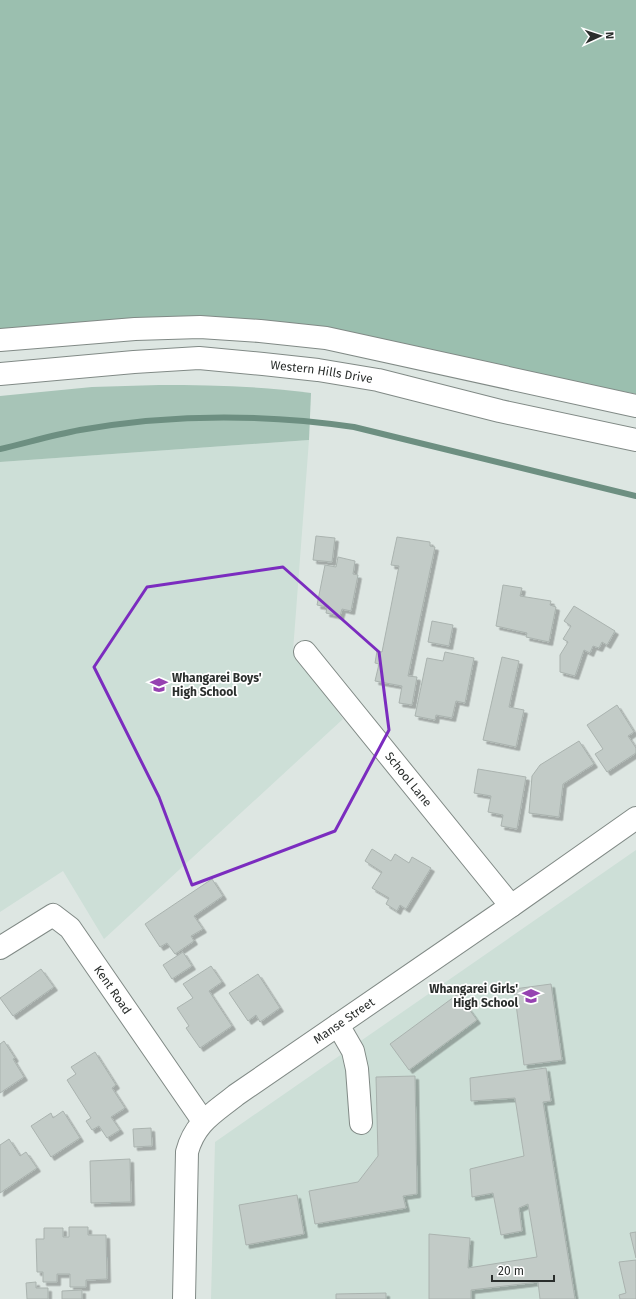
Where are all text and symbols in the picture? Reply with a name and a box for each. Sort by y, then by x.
north arrow [580,16,620,56]
text: N [603,32,616,39]
street label: Western Hills Drive [270,358,374,386]
place label: Whangarei Boys' High School [172,671,262,699]
school or university icon: Whangarei Boys' High School [149,675,169,695]
street label: School Lane [382,749,435,809]
street label: Kent Road [91,963,134,1017]
place label: Whangarei Girls' High School [429,982,518,1010]
school or university icon: Whangarei Girls' High School [521,986,541,1006]
street label: Manse Street [311,995,378,1047]
scale bar [492,1257,554,1283]
text: 20 m [498,1264,524,1278]

